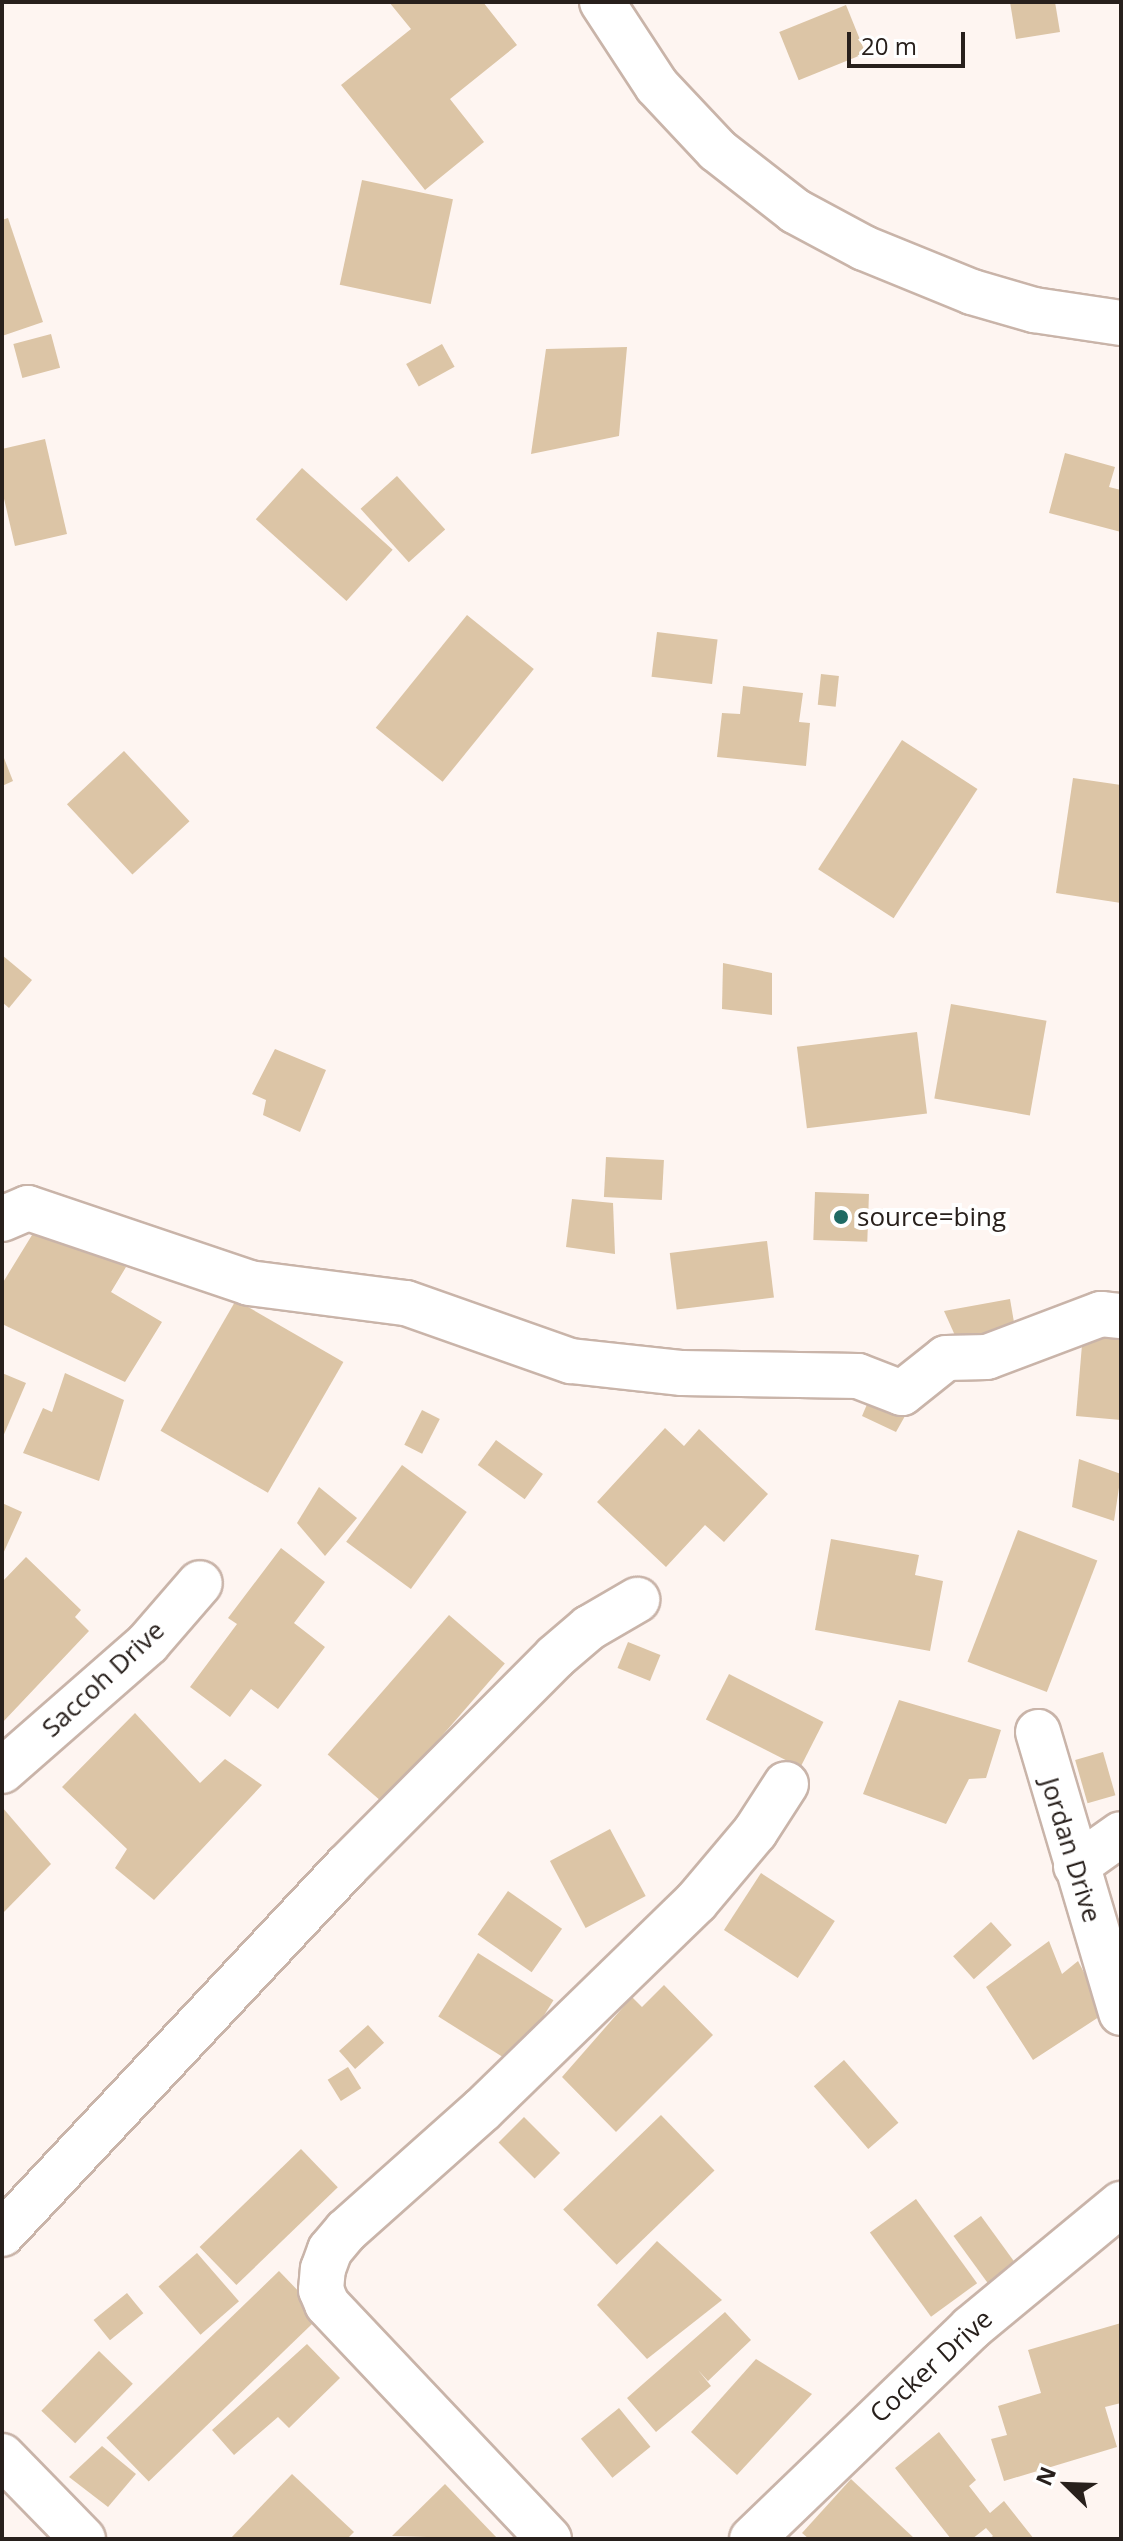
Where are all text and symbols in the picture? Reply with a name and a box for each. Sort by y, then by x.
scale bar [851,16,969,66]
text: 20 m [861,29,917,62]
place label: source=bing [857,1201,1006,1233]
marker: source=bing [832,1208,850,1226]
street label: Saccoh Drive [35,1615,171,1743]
street label: Jordan Drive [1034,1774,1108,1926]
street label: Cocker Drive [863,2303,999,2429]
north arrow [1027,2445,1107,2525]
text: N [1028,2462,1062,2490]

